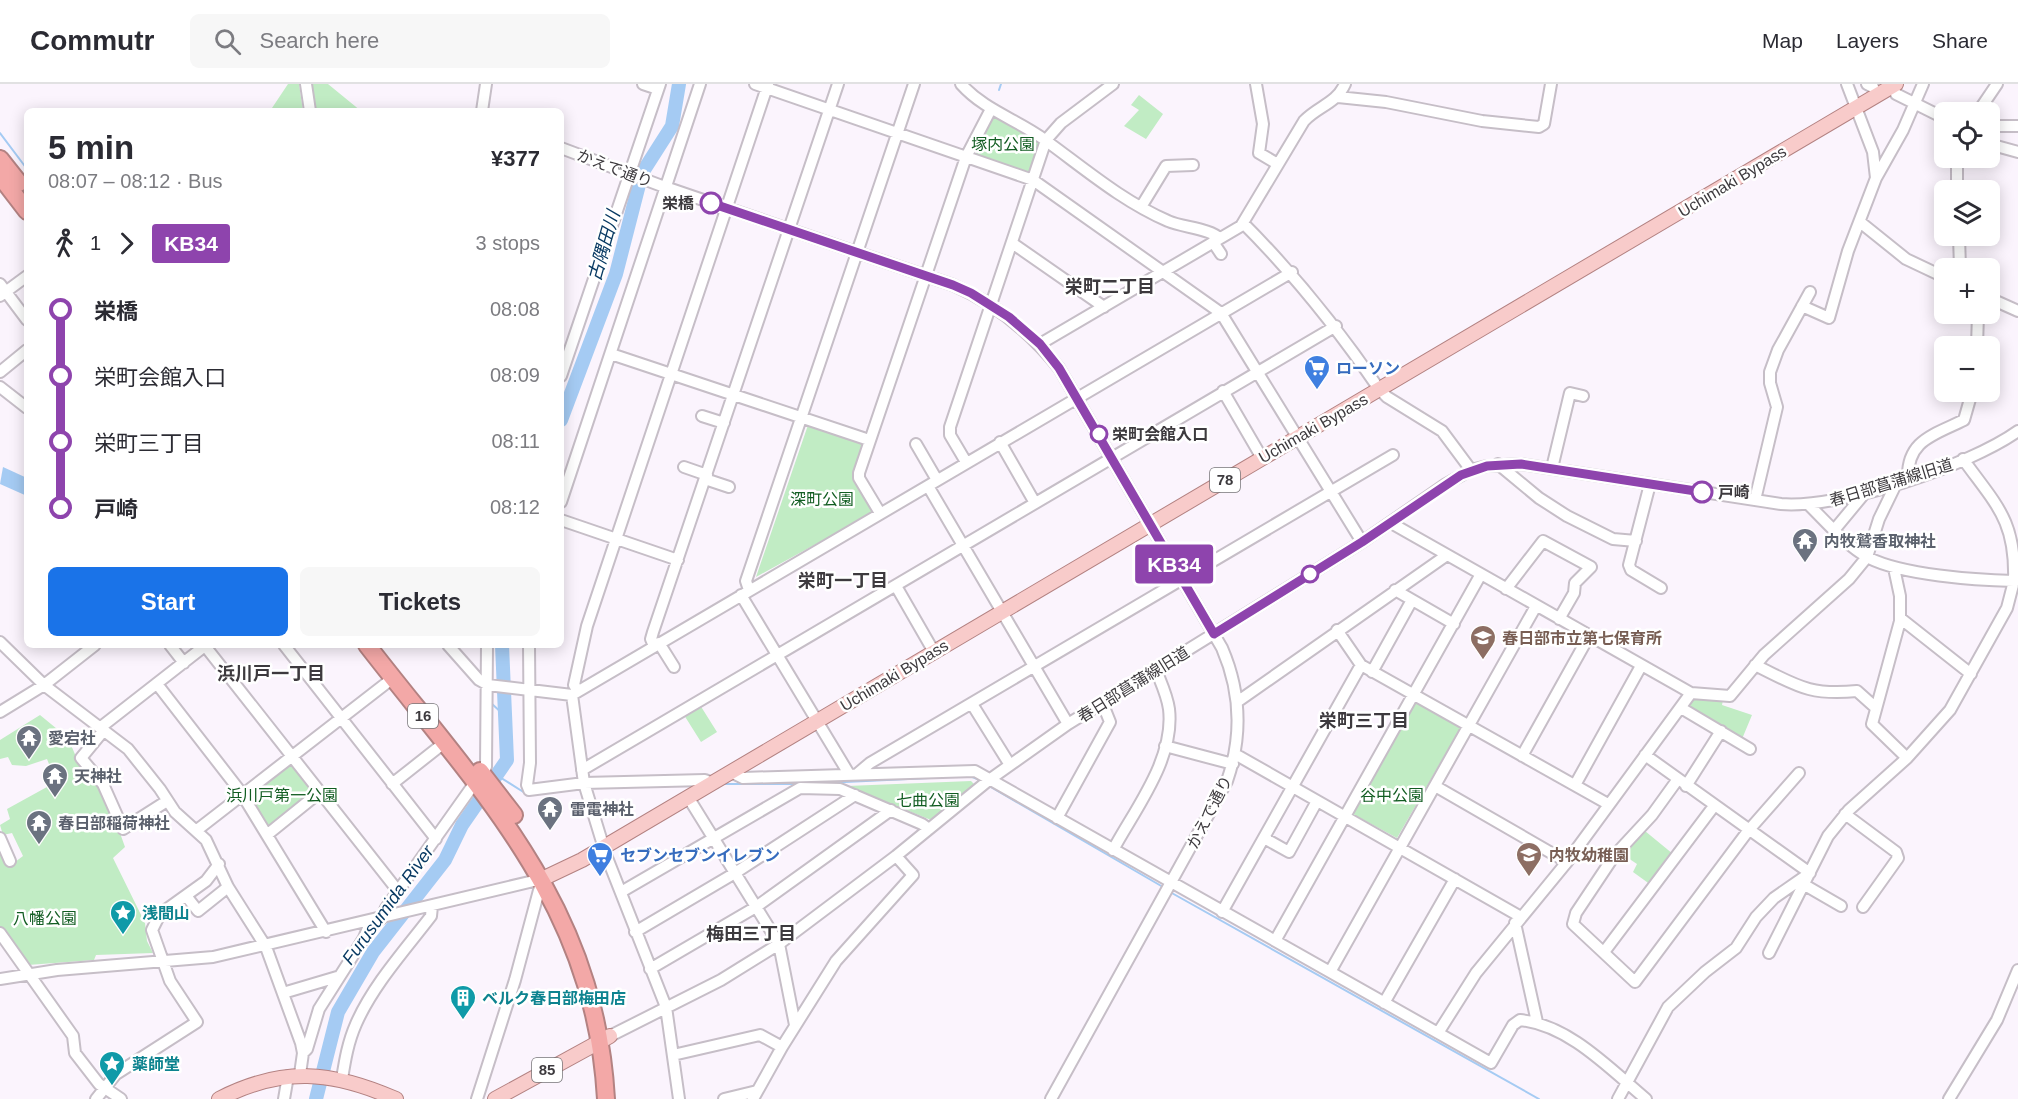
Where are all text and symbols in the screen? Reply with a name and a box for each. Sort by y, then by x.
search box [190,14,610,68]
text: Commutr [30,25,154,56]
icon: search [211,25,244,58]
text: Search here [259,28,379,53]
text: Map [1762,29,1803,52]
text: Layers [1836,29,1899,52]
text: Share [1932,29,1988,52]
map controls [1934,102,2000,402]
button: locate [1934,102,2000,168]
text: 5 min [48,129,134,166]
park label: 塚内公園 [971,136,1035,153]
street label: Uchimaki Bypass [1675,143,1789,220]
text: ¥377 [491,146,540,171]
street label: かえで通り [575,146,655,191]
text: 08:07 – 08:12 · Bus [48,170,223,192]
button: layers [1934,180,2000,246]
marker: 栄橋 [700,192,722,214]
place label: 栄橋 [662,195,694,212]
water label: 古隅田川 [584,207,624,283]
icon: walk [48,227,81,260]
icon: forward [110,227,143,260]
text: 1 [90,232,101,254]
text: KB34 [164,232,218,255]
text: 3 stops [476,232,540,254]
button: + [1934,258,2000,324]
district label: 栄町二丁目 [1065,277,1155,297]
text: 08:08 [490,298,540,320]
text: 栄橋 [94,299,138,324]
button: − [1934,336,2000,402]
supermarket icon: ローソン [1302,353,1332,391]
place label: ローソン [1336,360,1400,377]
text: 08:09 [490,364,540,386]
text: 栄町会館入口 [94,365,226,390]
street label: Uchimaki Bypass [1256,390,1371,466]
marker: 栄町会館入口 [1090,425,1108,443]
place label: 栄町会館入口 [1112,426,1208,443]
text: 08:11 [491,430,540,452]
text: 栄町三丁目 [94,431,204,456]
street label: 春日部菖蒲線旧道 [1827,456,1955,509]
road number: 78 [1210,468,1240,492]
marker: 戸崎 [1691,481,1713,503]
place label: 戸崎 [1718,484,1750,501]
park label: 深町公園 [790,491,854,508]
text: 08:12 [490,496,540,518]
text: 戸崎 [94,497,138,522]
temple icon: 内牧鷲香取神社 [1790,526,1820,564]
place label: 内牧鷲香取神社 [1824,532,1936,550]
line badge: KB34 [1132,544,1216,584]
text: KB34 [1147,553,1201,576]
unlabelled marker [1301,565,1319,583]
button: Start [48,567,288,636]
button: Tickets [300,567,540,636]
district label: 栄町一丁目 [798,571,888,591]
school or university icon: 春日部市立第七保育所 [1468,623,1498,661]
place label: 春日部市立第七保育所 [1502,630,1662,647]
street label: Uchimaki Bypass [837,637,951,714]
street label: 春日部菖蒲線旧道 [1074,643,1192,726]
district label: 浜川戸一丁目 [217,664,325,684]
road number: 16 [408,704,438,728]
district label: 栄町三丁目 [1319,711,1409,731]
temple icon: 愛宕社 [14,723,44,761]
place label: 愛宕社 [48,729,96,747]
temple icon: 天神社 [40,761,70,799]
place label: 天神社 [74,767,122,785]
street label: かえで通り [1184,773,1235,852]
park label: 浜川戸第一公園 [226,787,338,804]
park label: 谷中公園 [1360,787,1424,804]
park label: 七曲公園 [896,792,960,809]
temple icon: 雷電神社 [535,794,565,832]
place label: 雷電神社 [570,800,634,818]
temple icon: 春日部稲荷神社 [24,808,54,846]
place label: 春日部稲荷神社 [58,814,170,832]
supermarket icon: セブンセブンイレブン [585,840,615,878]
school or university icon: 内牧幼稚園 [1514,840,1544,878]
water label: Furusumida River [338,841,438,968]
place label: セブンセブンイレブン [620,847,780,864]
place label: 内牧幼稚園 [1549,847,1629,864]
place icon: 浅間山 [108,898,138,936]
place label: 浅間山 [142,904,190,922]
park label: 八幡公園 [13,910,77,927]
district label: 梅田三丁目 [706,924,796,944]
building icon: ベルク春日部梅田店 [448,983,478,1021]
place label: ベルク春日部梅田店 [482,990,626,1007]
place icon: 薬師堂 [97,1049,127,1087]
place label: 薬師堂 [132,1056,180,1073]
road number: 85 [532,1058,562,1082]

